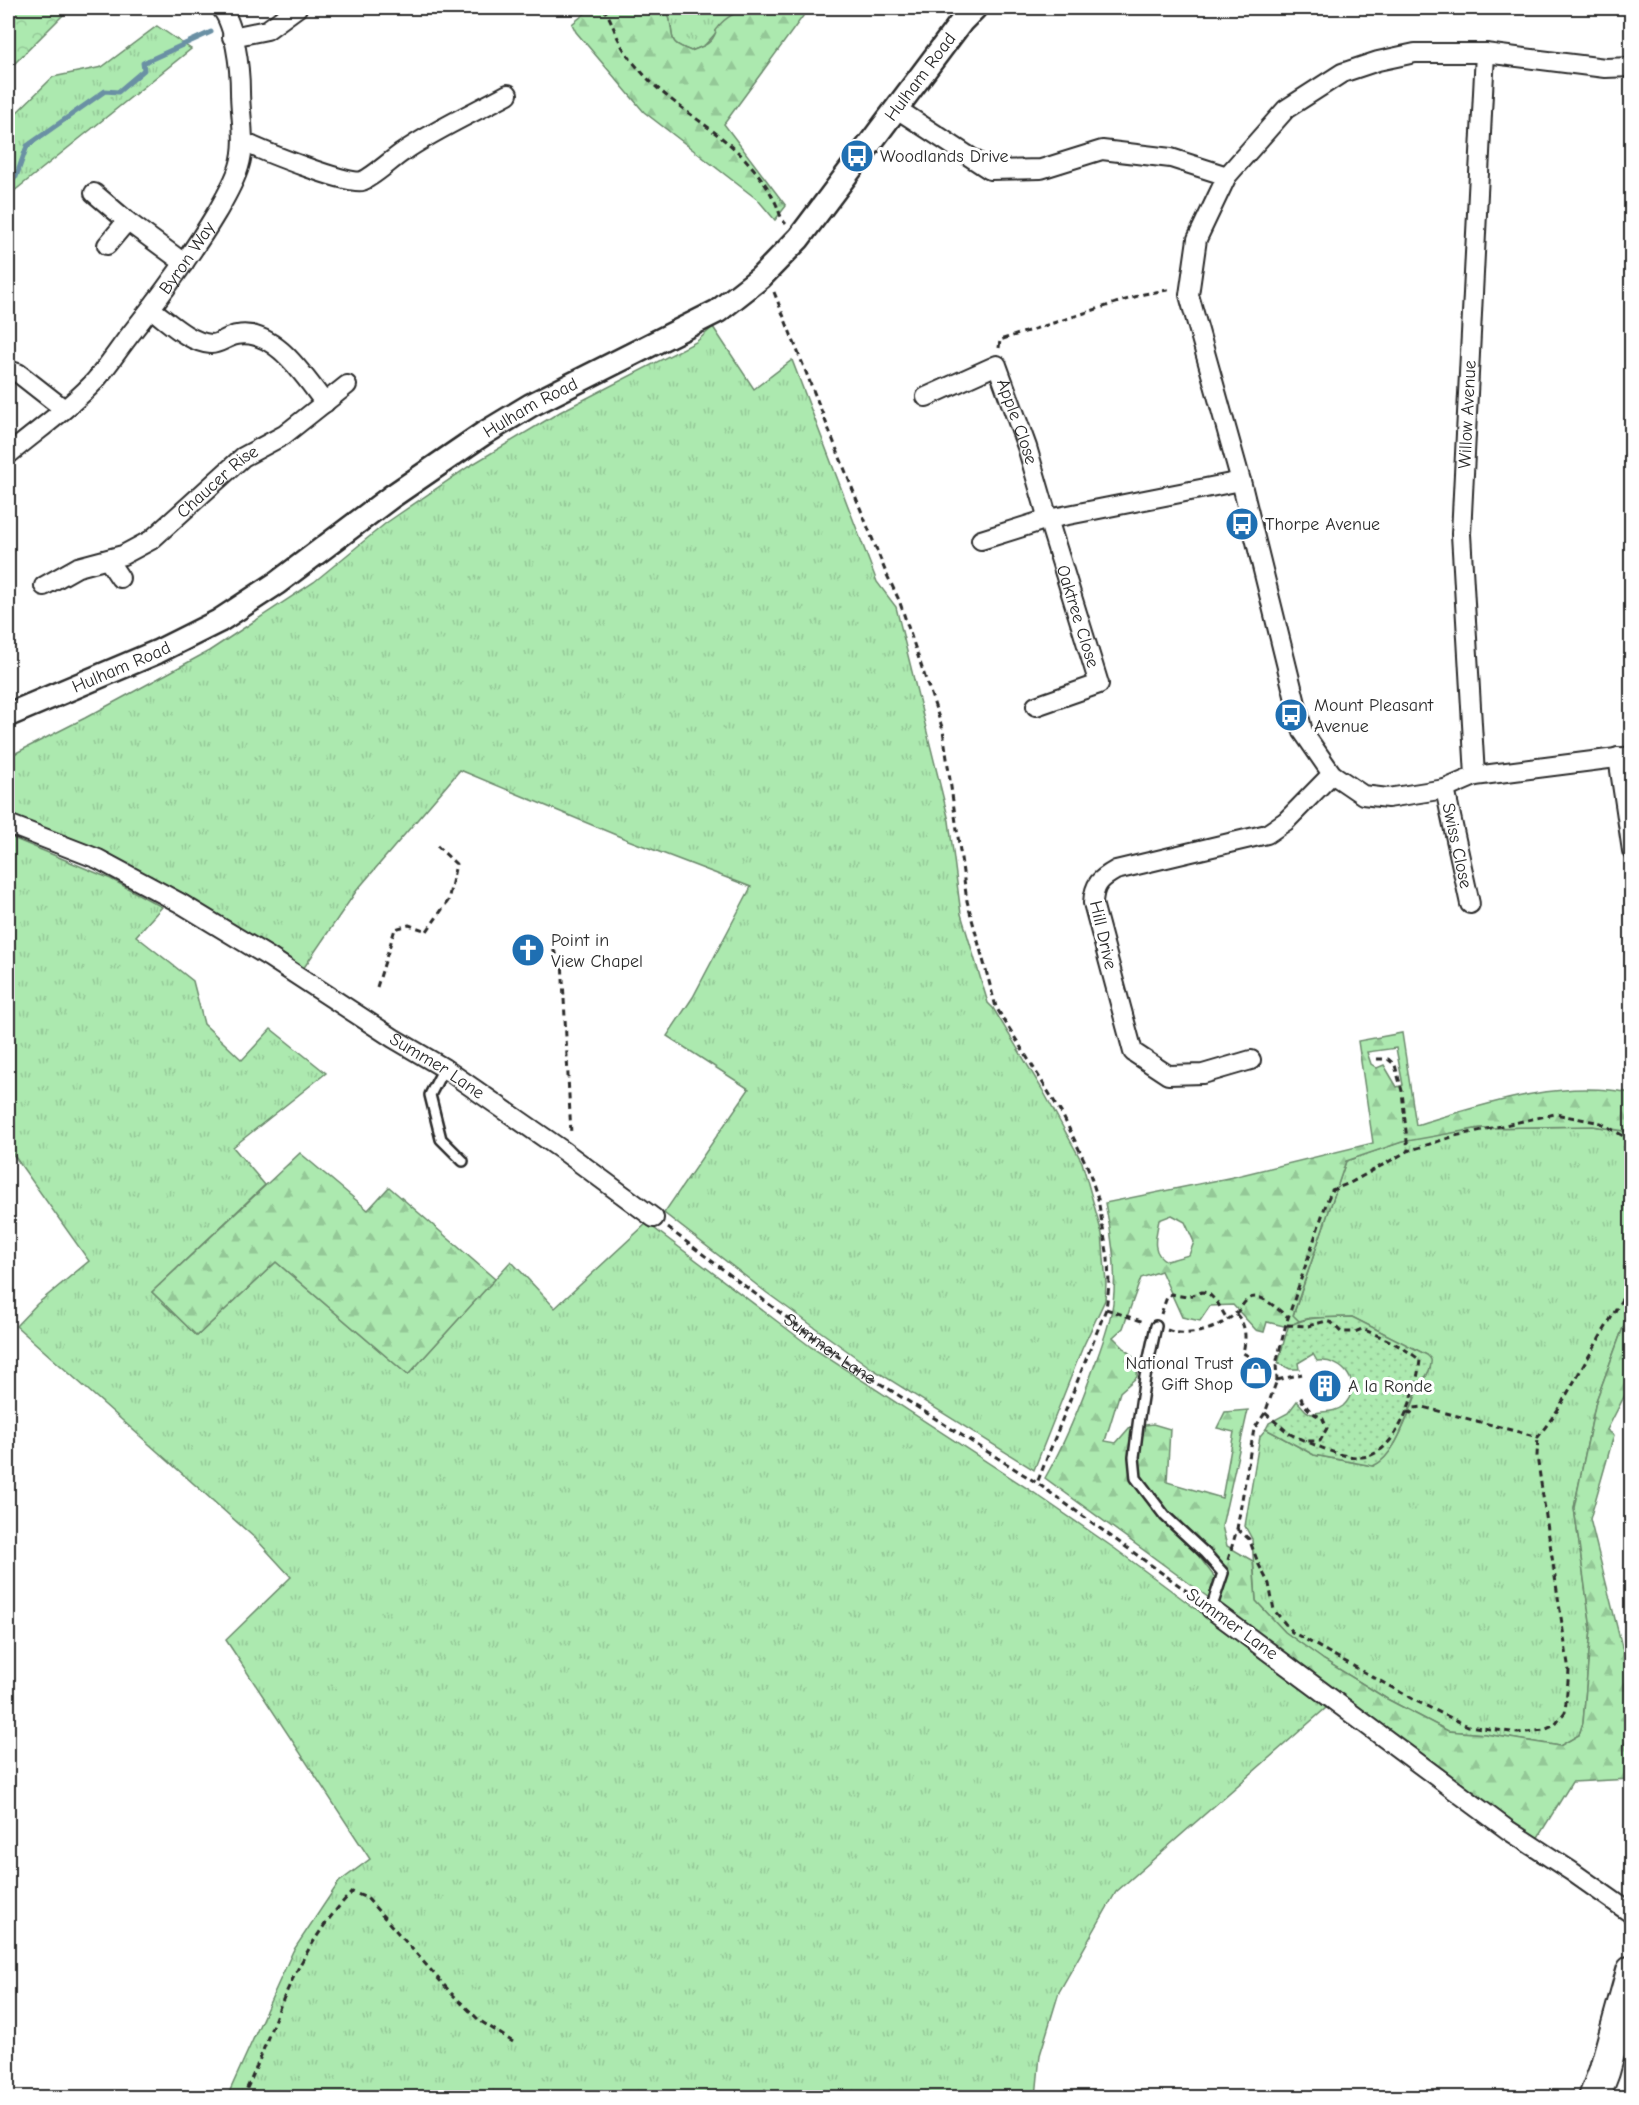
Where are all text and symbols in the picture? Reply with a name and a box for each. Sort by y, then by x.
street label: Hulham Road [880,29,960,125]
bus stop icon: Woodlands Drive [839,138,875,174]
place label: Woodlands Drive [880,146,1008,167]
street label: Byron Way [155,217,220,298]
street label: Willow Avenue [1454,360,1480,469]
street label: Hulham Road [479,373,581,442]
street label: Apple Close [992,376,1042,467]
street label: Chaucer Rise [172,440,262,522]
bus stop icon: Thorpe Avenue [1224,506,1260,542]
place label: Thorpe Avenue [1265,514,1380,535]
street label: Oaktree Close [1052,562,1104,670]
street label: Hulham Road [69,636,174,697]
place label: Mount Pleasant Avenue [1314,695,1434,737]
bus stop icon: Mount Pleasant Avenue [1273,697,1309,733]
street label: Swiss Close [1438,801,1477,890]
street label: Hill Drive [1085,899,1121,971]
place label: Point in View Chapel [551,930,643,972]
church icon: Point in View Chapel [510,932,546,968]
street label: Summer Lane [386,1028,489,1103]
street label: Summer Lane [780,1309,880,1389]
place label: National Trust Gift Shop [1126,1353,1234,1395]
shop icon: National Trust Gift Shop [1238,1355,1274,1391]
building icon: A la Ronde [1307,1368,1343,1404]
place label: A la Ronde [1348,1376,1432,1397]
street label: Summer Lane [1182,1584,1282,1664]

